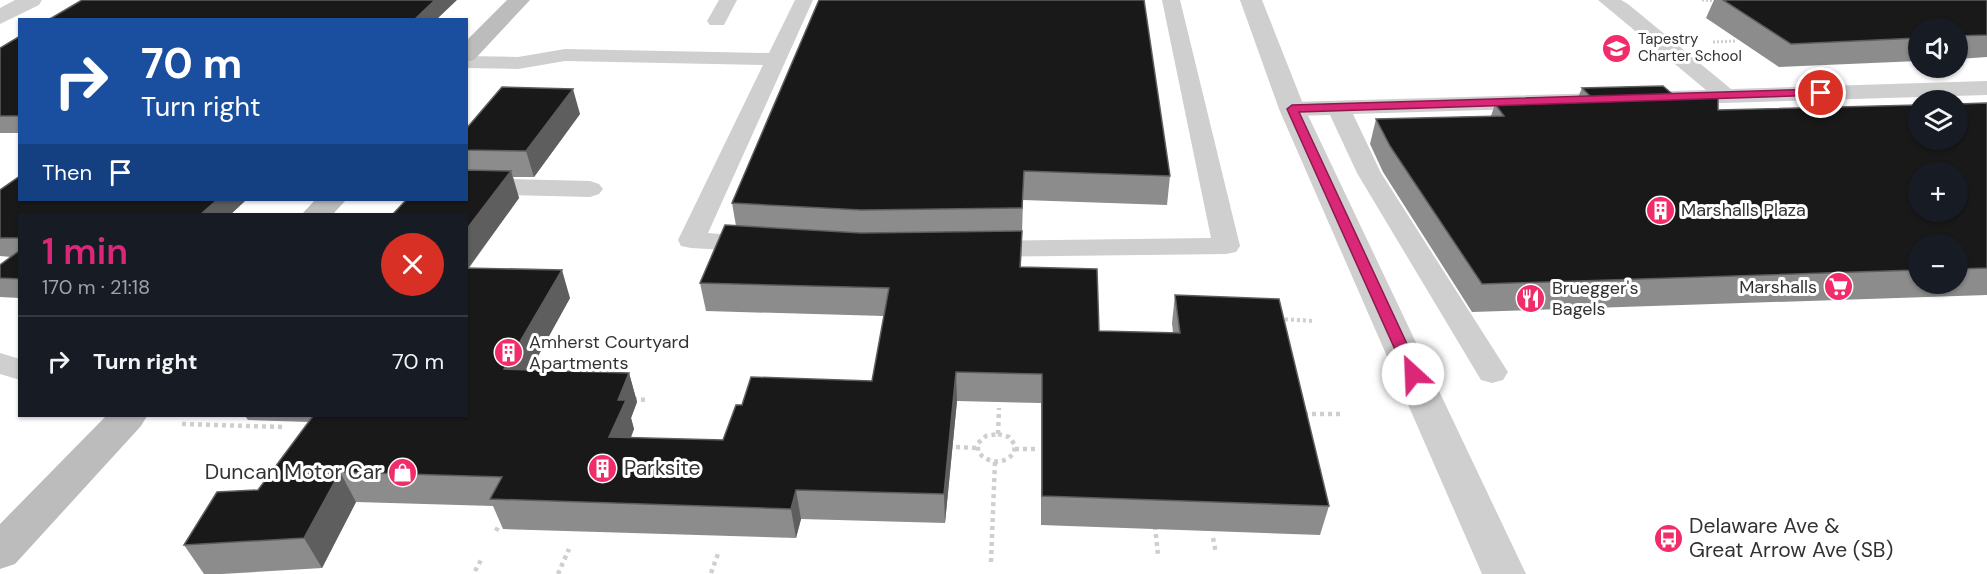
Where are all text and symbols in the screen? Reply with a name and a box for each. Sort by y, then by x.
map controls [1908,18,1968,294]
button: sound [1908,18,1968,78]
place label: Tapestry Charter School [1638,29,1742,66]
school or university icon: Tapestry Charter School [1601,32,1633,64]
text: 70 m [141,36,242,91]
icon: right [42,42,120,120]
pin [1795,67,1846,118]
icon: arrive [1804,76,1837,109]
text: Turn right [141,89,261,124]
button: layers [1908,90,1968,150]
icon: arrive [104,156,137,189]
text: Then [42,158,92,187]
button: + [1908,162,1968,222]
building icon: Marshalls Plaza [1644,194,1676,226]
place label: Marshalls Plaza [1681,198,1806,222]
text: 1 min [42,228,128,275]
button: close [381,233,444,296]
button: − [1908,234,1968,294]
supermarket icon: Marshalls [1822,271,1854,303]
text: 170 m · 21:18 [42,274,150,300]
place label: Marshalls [1739,275,1817,299]
place label: Bruegger's Bagels [1552,276,1639,321]
restaurant icon: Bruegger's Bagels [1515,282,1547,314]
place label: Amherst Courtyard Apartments [529,330,689,375]
building icon: Amherst Courtyard Apartments [492,336,524,368]
position arrow [1381,342,1445,406]
icon: right [42,345,75,378]
text: Turn right [93,347,198,376]
text: 70 m [392,347,444,376]
building icon: Parksite [587,452,619,484]
place label: Parksite [624,454,700,482]
shop icon: Duncan Motor Car [387,456,419,488]
place label: Duncan Motor Car [205,458,382,486]
place label: Delaware Ave & Great Arrow Ave (SB) [1689,512,1893,564]
bus stop icon: Delaware Ave & Great Arrow Ave (SB) [1652,522,1684,554]

